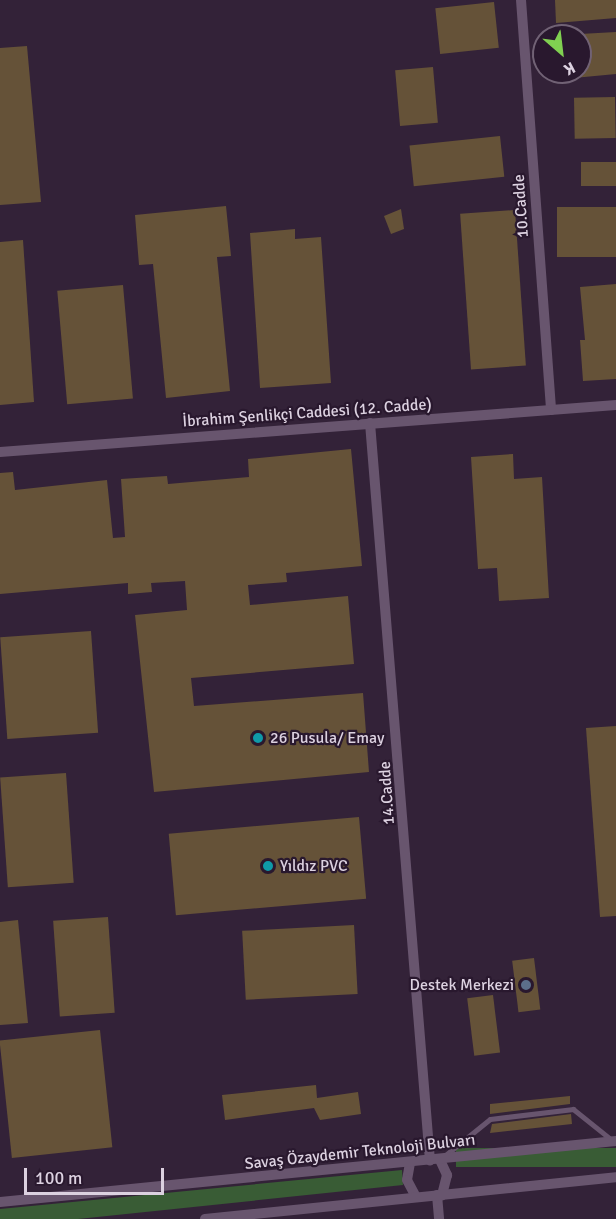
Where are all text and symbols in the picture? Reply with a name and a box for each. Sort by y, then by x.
north arrow [532,24,592,84]
text: K [560,57,579,79]
street label: 10.Cadde [509,174,533,238]
street label: İbrahim Şenlikçi Caddesi (12. Cadde) [182,395,432,431]
place label: 26 Pusula/ Emay [270,728,384,748]
marker: 26 Pusula/ Emay [251,731,265,745]
street label: 14.Cadde [375,761,399,825]
place label: Yıldız PVC [280,856,348,876]
marker: Yıldız PVC [261,859,275,873]
place label: Destek Merkezi [410,975,514,995]
marker: Destek Merkezi [519,978,533,992]
street label: Savaş Özaydemir Teknoloji Bulvarı [244,1130,476,1174]
scale bar [27,1156,166,1194]
text: 100 m [35,1167,82,1189]

